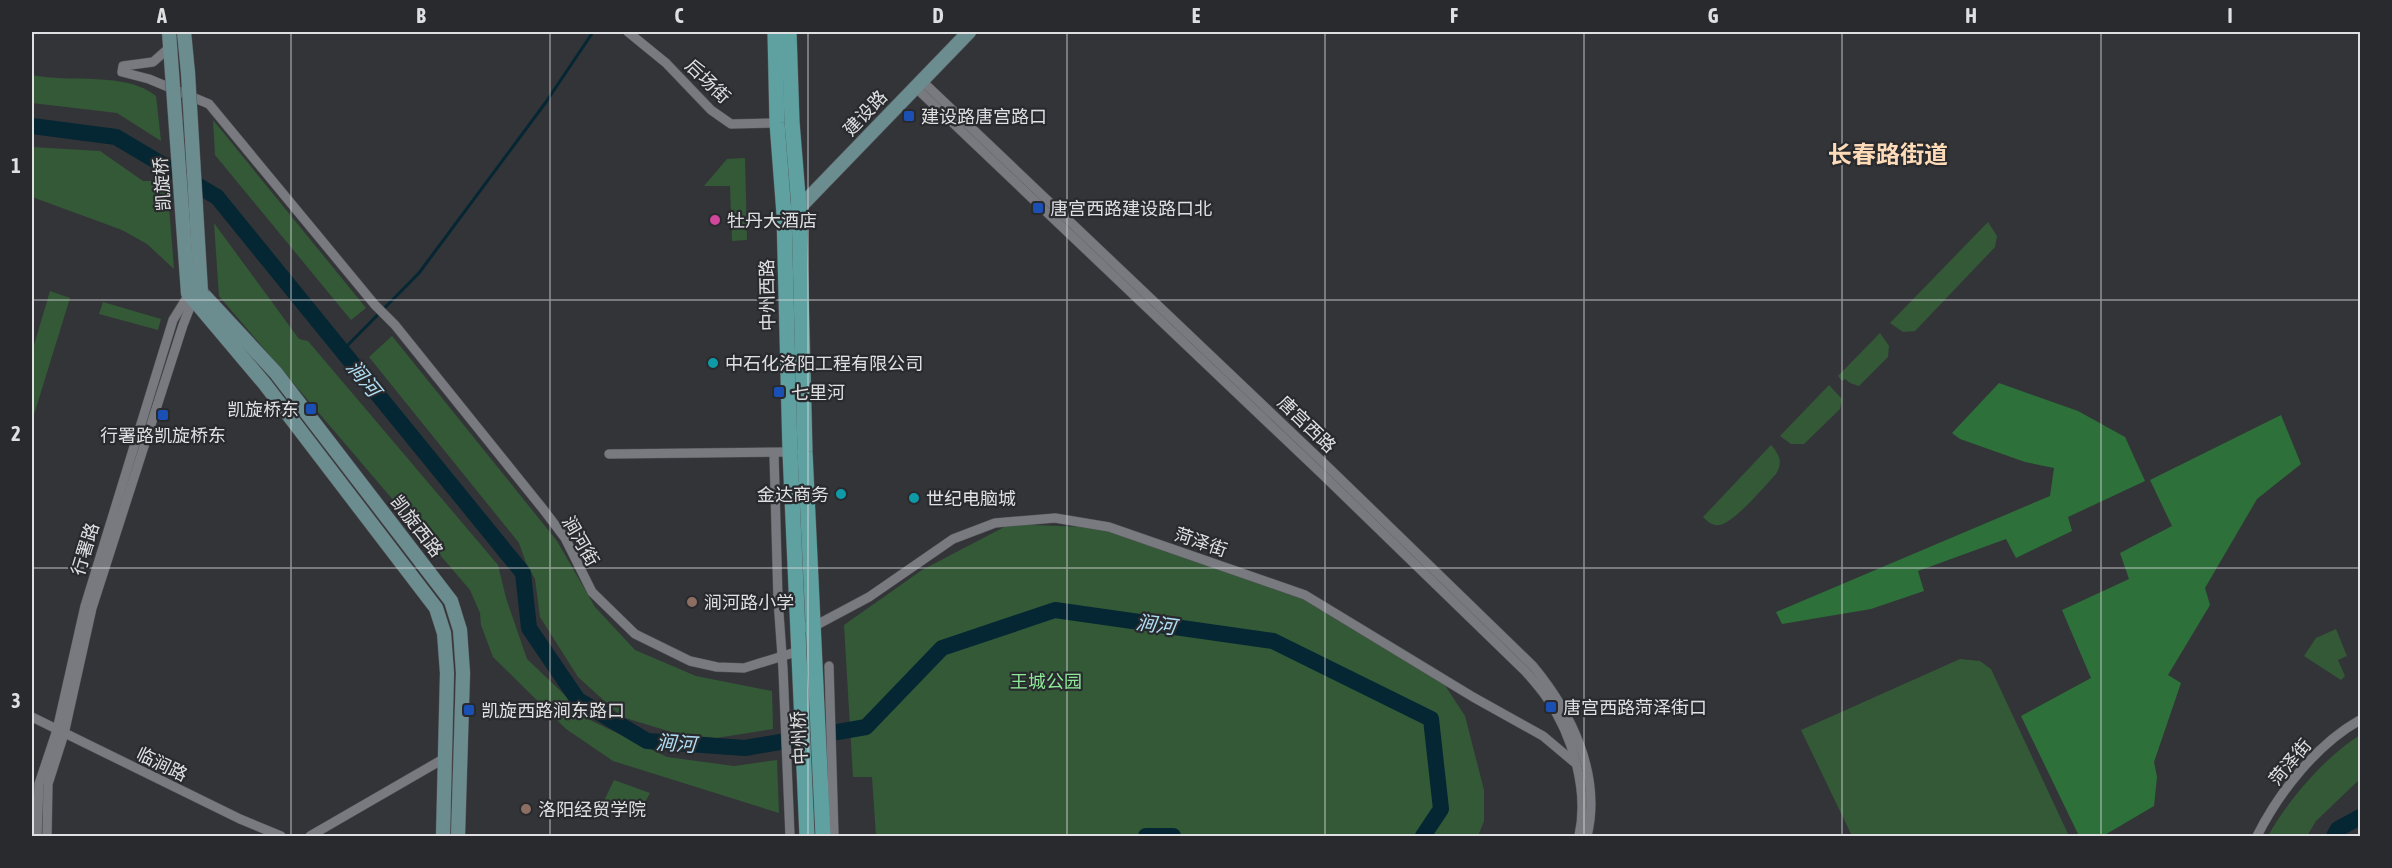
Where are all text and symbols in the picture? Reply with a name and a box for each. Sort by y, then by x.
text: A [156,4,167,27]
text: B [416,4,426,27]
text: C [675,4,684,27]
text: D [932,4,944,27]
text: E [1192,4,1201,27]
text: F [1450,4,1458,27]
text: G [1708,4,1719,27]
text: H [1965,4,1977,27]
text: I [2227,4,2233,27]
street label: 后场街 [681,55,735,107]
street label: 建设路 [839,86,891,140]
place label: 建设路唐宫路口 [921,106,1047,127]
marker: 建设路唐宫路口 [902,109,916,123]
district label: 长春路街道 [1828,141,1948,168]
text: 1 [11,154,21,177]
street label: 凯旋桥 [150,156,174,212]
place label: 唐宫西路建设路口北 [1050,198,1212,219]
marker: 唐宫西路建设路口北 [1031,201,1045,215]
place label: 牡丹大酒店 [727,210,817,231]
marker: 牡丹大酒店 [708,213,722,227]
street label: 中州西路 [756,259,778,331]
place label: 中石化洛阳工程有限公司 [725,353,923,374]
water label: 涧河 [342,355,388,404]
marker: 中石化洛阳工程有限公司 [706,356,720,370]
place label: 七里河 [791,382,845,403]
marker: 七里河 [772,385,786,399]
street label: 唐宫西路 [1274,391,1340,457]
place label: 凯旋桥东 [227,399,299,420]
marker: 凯旋桥东 [304,402,318,416]
marker: 行署路凯旋桥东 [156,408,170,422]
text: 2 [11,422,21,445]
place label: 行署路凯旋桥东 [100,425,226,446]
place label: 金达商务 [757,484,829,505]
marker: 金达商务 [834,487,848,501]
place label: 世纪电脑城 [926,488,1016,509]
street label: 凯旋西路 [387,491,447,561]
marker: 世纪电脑城 [907,491,921,505]
street label: 涧河街 [558,512,604,570]
street label: 行署路 [67,520,103,578]
street label: 菏泽街 [1172,523,1230,561]
place label: 涧河路小学 [704,592,794,613]
marker: 涧河路小学 [685,595,699,609]
water label: 涧河 [1135,610,1181,639]
park label: 王城公园 [1010,671,1082,692]
text: 3 [11,689,21,712]
place label: 唐宫西路菏泽街口 [1563,697,1707,718]
place label: 凯旋西路涧东路口 [481,700,625,721]
marker: 唐宫西路菏泽街口 [1544,700,1558,714]
marker: 凯旋西路涧东路口 [462,703,476,717]
street label: 中州桥 [787,710,811,766]
water label: 涧河 [655,730,701,756]
street label: 菏泽街 [2265,735,2315,789]
street label: 临涧路 [133,743,191,785]
place label: 洛阳经贸学院 [538,799,646,820]
marker: 洛阳经贸学院 [519,802,533,816]

